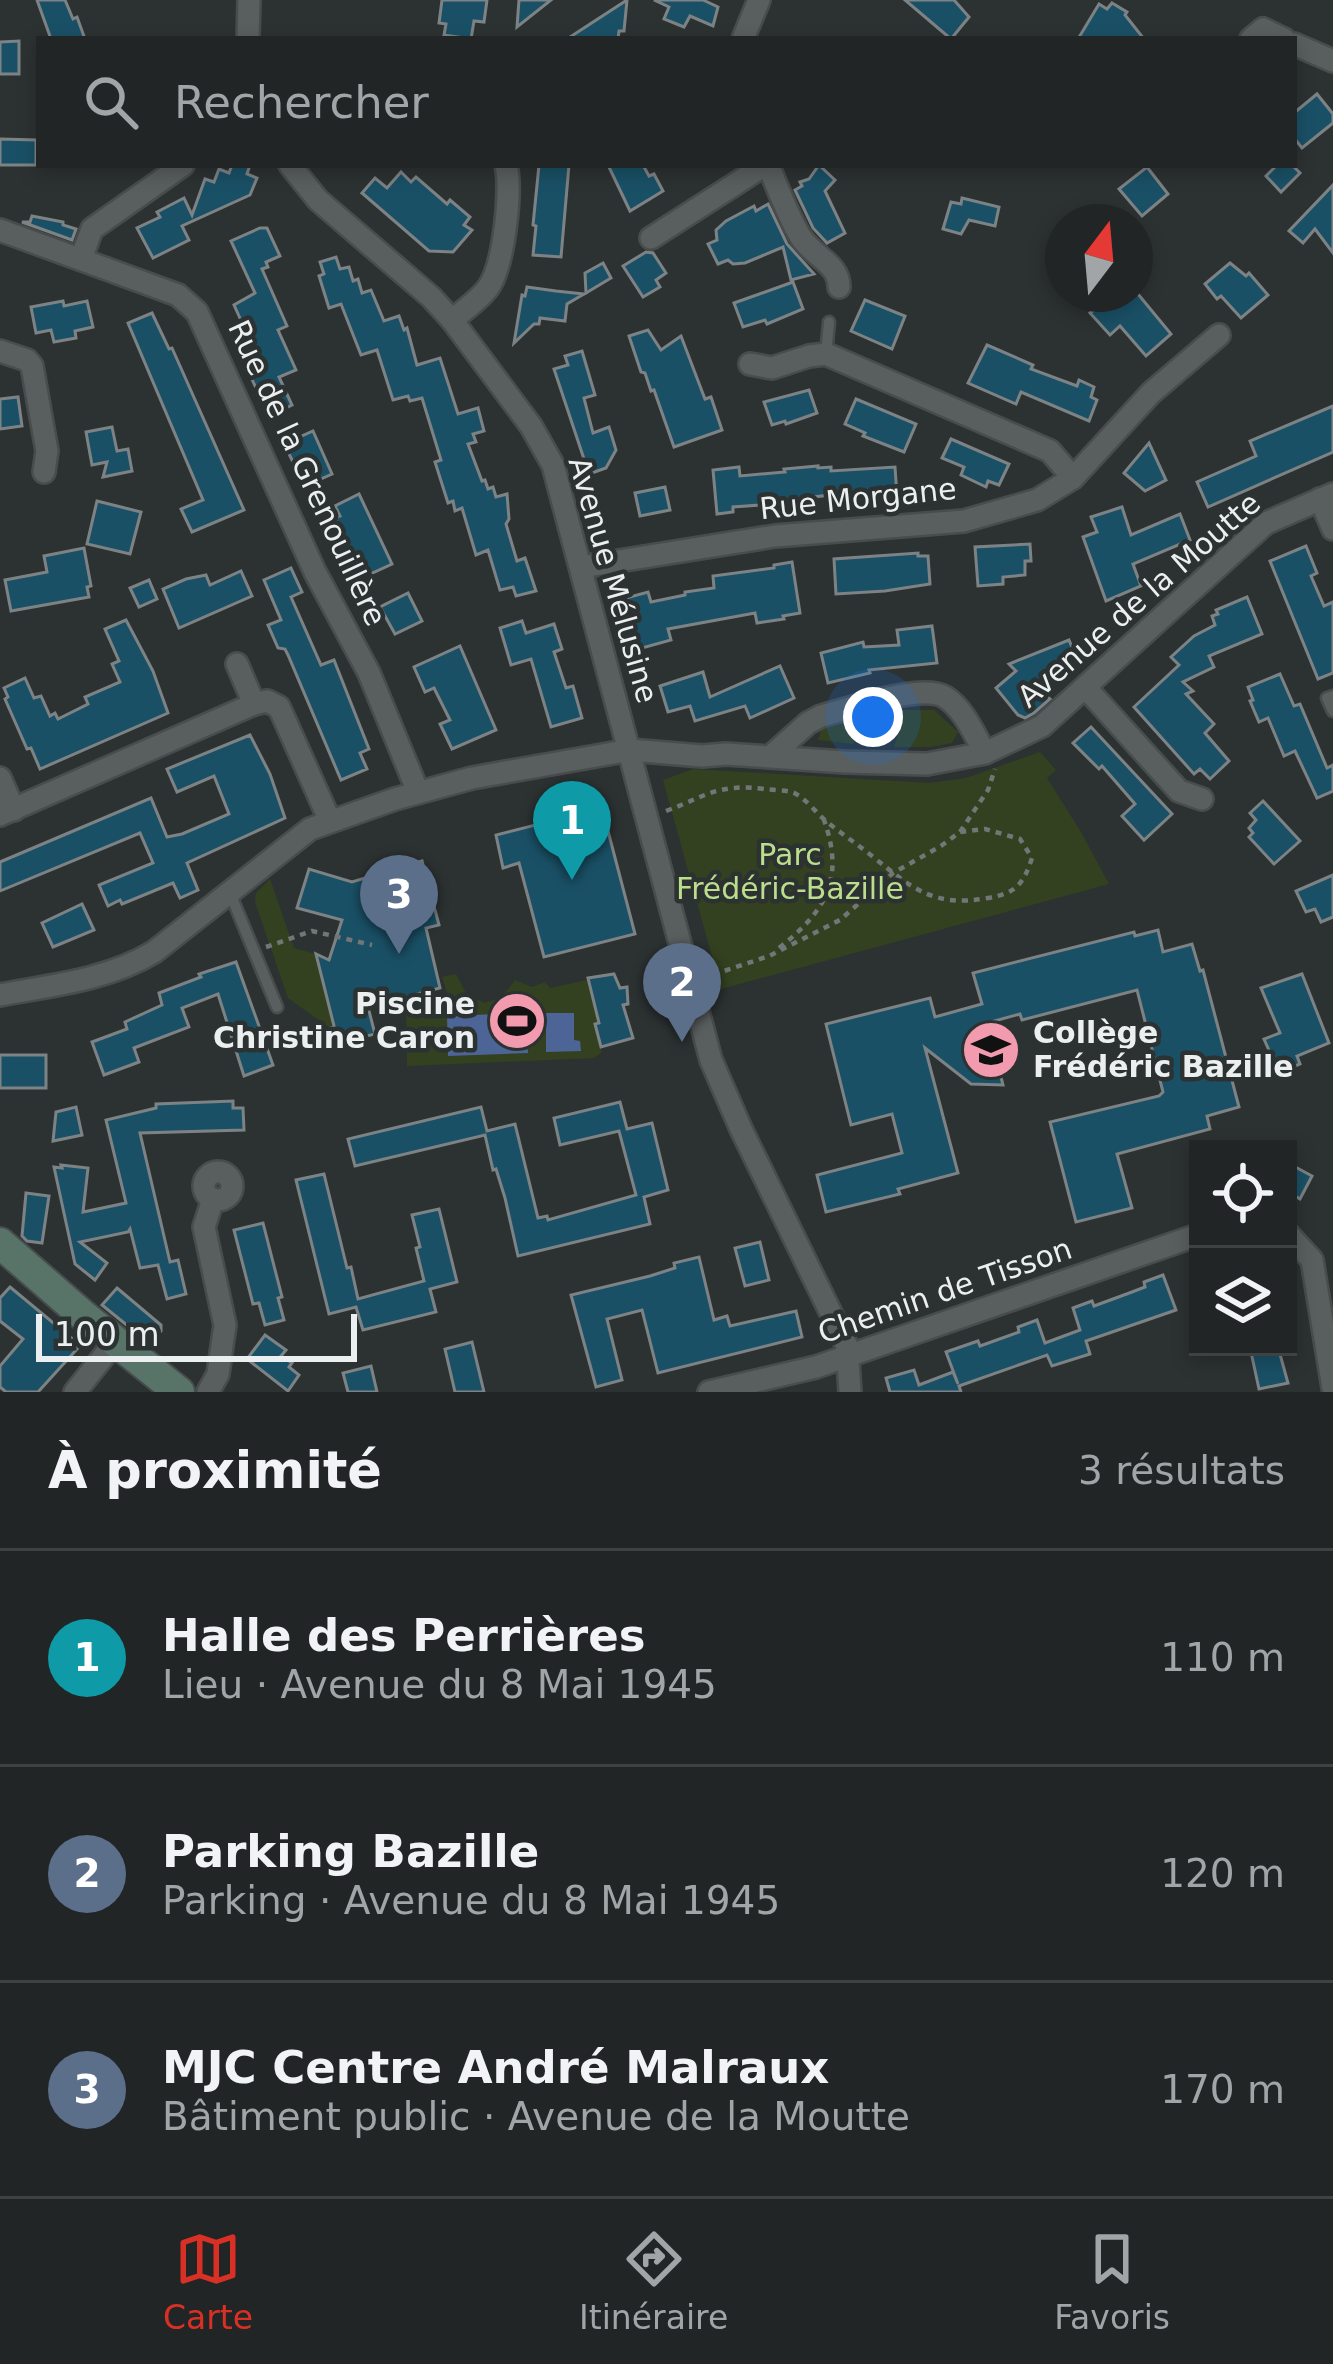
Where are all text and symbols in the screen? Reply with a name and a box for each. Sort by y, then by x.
search box [36,36,1297,168]
icon: search [78,69,144,135]
text: Rechercher [174,76,429,129]
north arrow [1045,204,1153,312]
street label: Rue de la Grenouillère [221,314,394,631]
street label: Avenue Mélusine [562,453,665,707]
street label: Rue Morgane [758,471,958,526]
street label: Avenue de la Moutte [1010,485,1267,714]
your location [843,687,903,747]
pin: 1 [533,781,611,880]
park label: Parc Frédéric-Bazille [676,837,904,906]
pin: 3 [360,855,438,954]
pin: 2 [643,943,721,1042]
place label: Piscine Christine Caron [213,986,475,1055]
sports icon: Piscine Christine Caron [486,990,548,1052]
place label: Collège Frédéric Bazille [1033,1015,1294,1084]
school or university icon: Collège Frédéric Bazille [960,1019,1022,1081]
map controls [1189,1140,1297,1356]
button: locate [1189,1140,1297,1248]
street label: Chemin de Tisson [813,1231,1076,1350]
button: layers [1189,1248,1297,1356]
scale bar [36,1308,357,1361]
text: 100 m [54,1315,160,1354]
text: À proximité [48,1441,382,1500]
text: 3 résultats [1078,1448,1285,1493]
text: Halle des Perrières [162,1609,646,1662]
text: 1 [73,1635,101,1680]
text: 110 m [1160,1635,1285,1680]
text: Lieu · Avenue du 8 Mai 1945 [162,1662,717,1707]
text: Parking Bazille [162,1825,539,1878]
text: 2 [73,1851,101,1896]
text: 120 m [1160,1851,1285,1896]
text: Parking · Avenue du 8 Mai 1945 [162,1878,780,1923]
text: MJC Centre André Malraux [162,2041,829,2094]
text: 3 [73,2067,101,2112]
text: 170 m [1160,2067,1285,2112]
text: Bâtiment public · Avenue de la Moutte [162,2094,910,2139]
tab: Carte [163,2226,253,2337]
tab: Itinéraire [579,2226,728,2337]
tab: Favoris [1054,2226,1170,2337]

